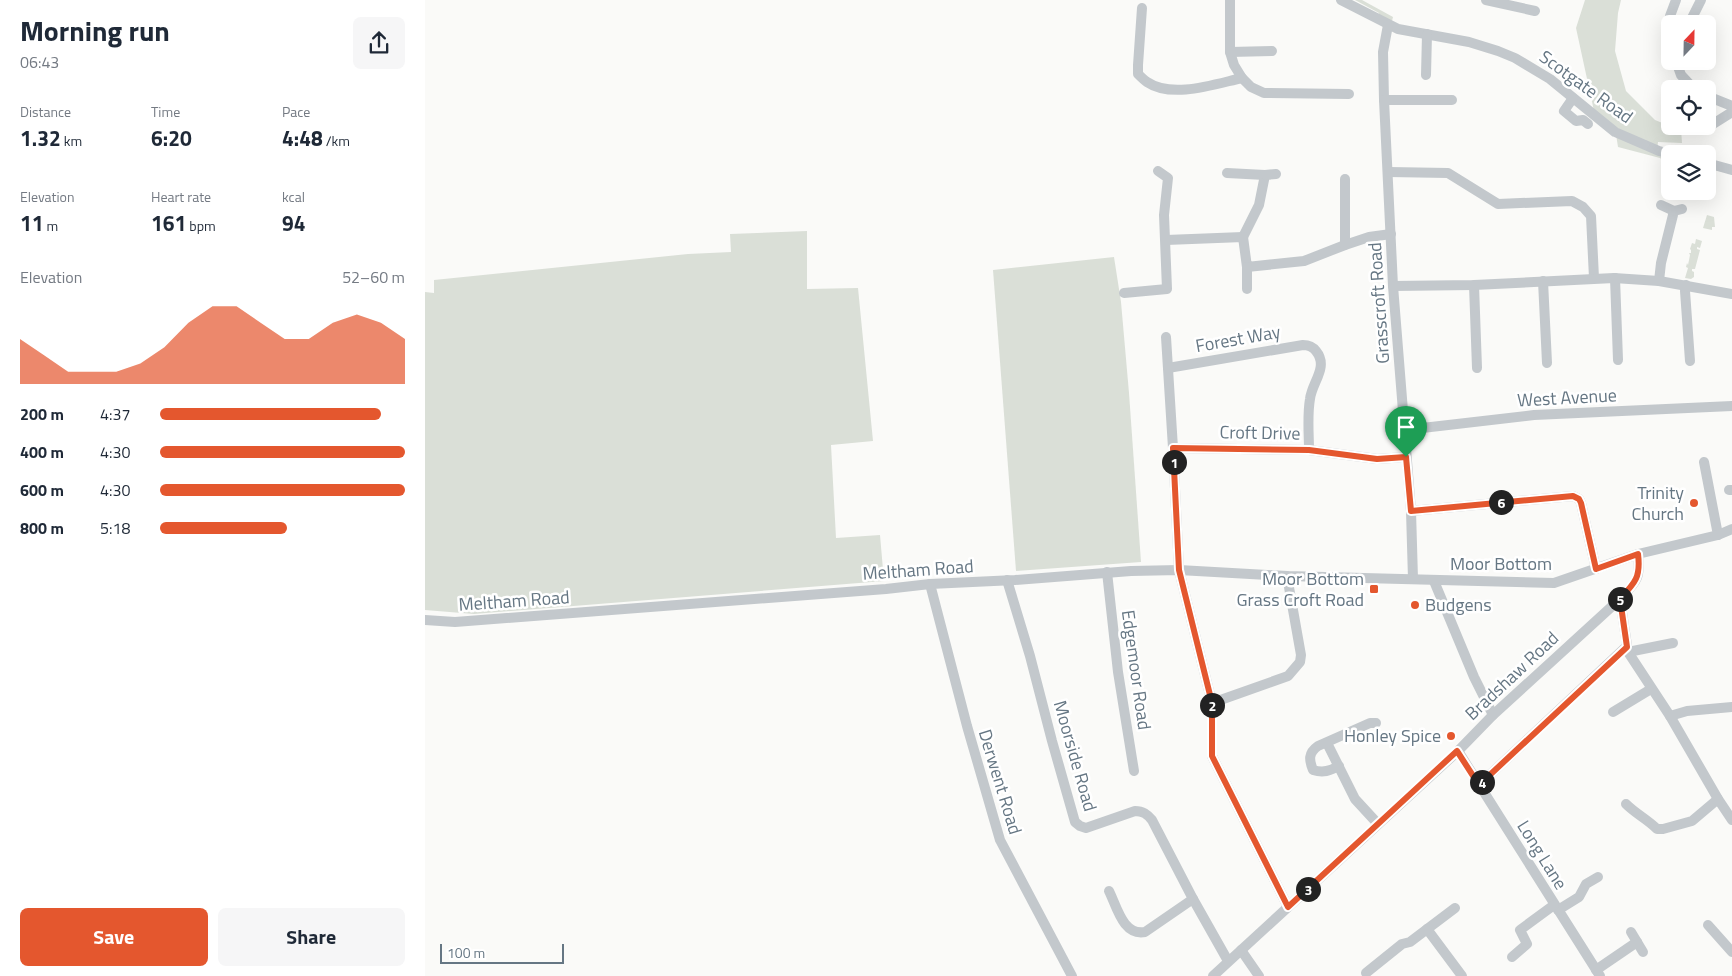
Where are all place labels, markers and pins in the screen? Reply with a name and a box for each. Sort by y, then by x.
pin [1385,406,1427,457]
pin: 1 [1161,450,1187,474]
place label: Trinity Church [1631,479,1684,527]
pin: 6 [1489,490,1513,514]
marker: Trinity Church [1688,497,1700,509]
place label: Moor Bottom Grass Croft Road [1236,565,1364,613]
marker: Moor Bottom Grass Croft Road [1368,583,1380,595]
pin: 5 [1607,586,1633,612]
place label: Budgens [1425,591,1492,618]
marker: Budgens [1409,599,1421,611]
pin: 2 [1199,692,1225,718]
place label: Honley Spice [1344,722,1441,749]
marker: Honley Spice [1445,730,1457,742]
pin: 4 [1469,770,1495,794]
pin: 3 [1295,876,1321,902]

